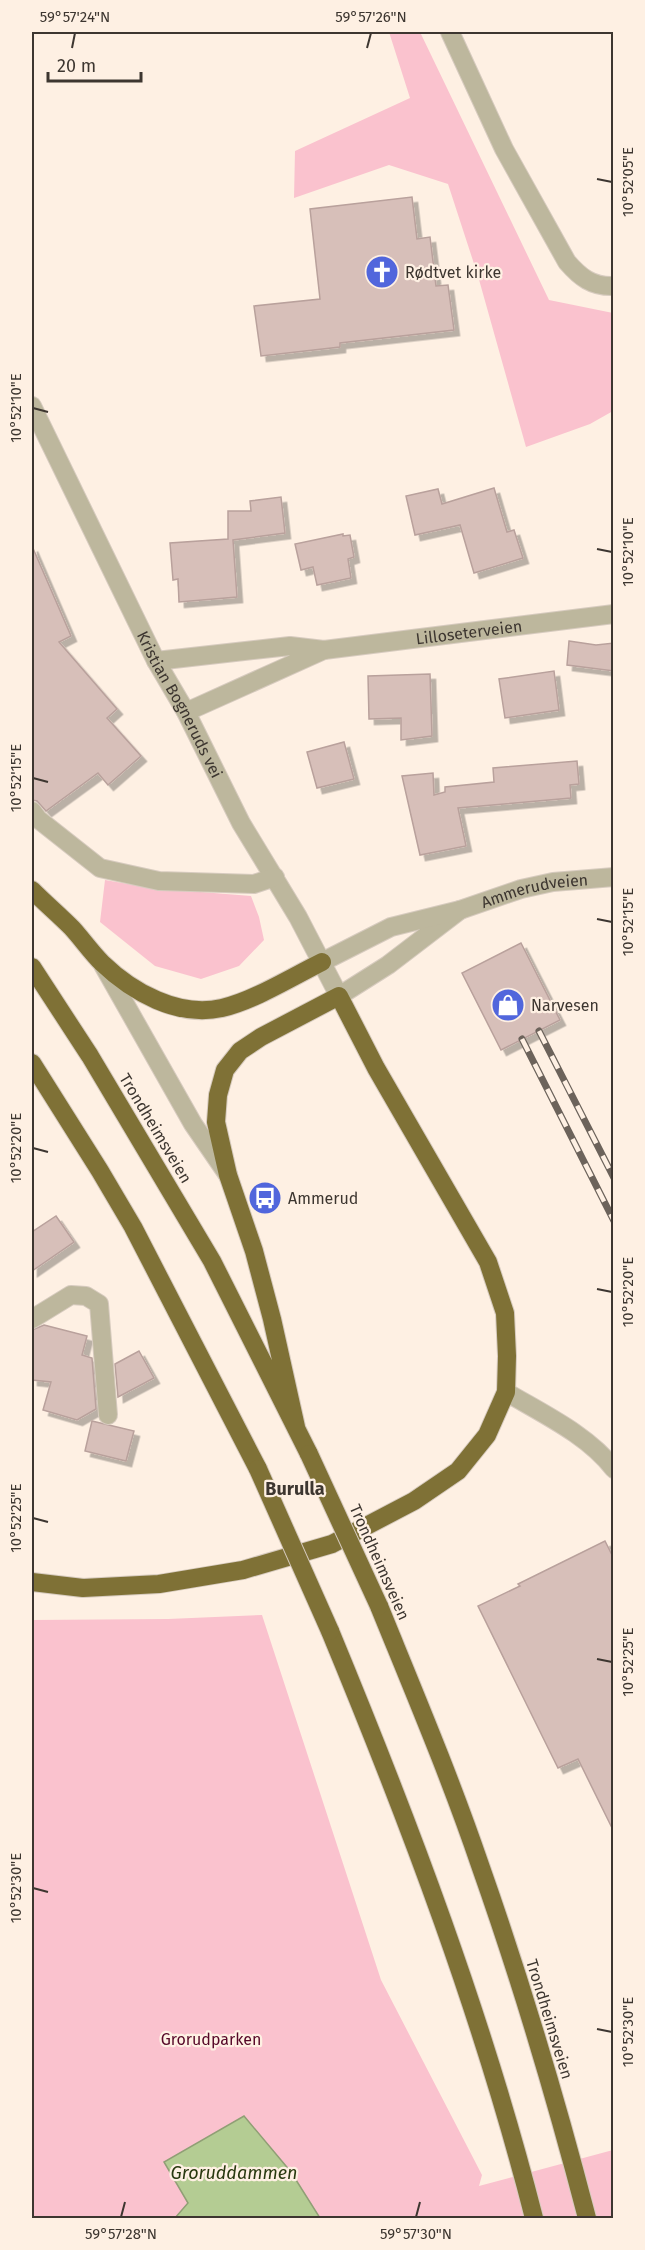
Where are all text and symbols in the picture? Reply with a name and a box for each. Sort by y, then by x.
text: 59°57'24"N [40,8,110,26]
text: 59°57'26"N [335,8,407,26]
scale bar [48,45,141,83]
text: 20 m [57,55,96,77]
text: 10°52'05"E [619,147,637,217]
church icon: Rødtvet kirke [364,254,400,290]
place label: Rødtvet kirke [405,263,501,282]
text: 10°52'10"E [7,373,25,443]
text: 10°52'10"E [619,517,637,587]
street label: Lilloseterveien [415,616,523,649]
street label: Kristian Bogneruds vei [133,628,226,781]
text: 10°52'15"E [7,744,25,812]
street label: Ammerudveien [479,870,589,912]
text: 10°52'15"E [619,888,637,956]
shop icon: Narvesen [490,987,526,1023]
place label: Narvesen [531,996,599,1015]
street label: Trondheimsveien [115,1070,196,1186]
text: 10°52'20"E [7,1113,25,1183]
bus stop icon: Ammerud [247,1180,283,1216]
place label: Ammerud [288,1189,358,1208]
text: 10°52'20"E [619,1257,637,1327]
district label: Burulla [265,1478,325,1500]
text: 10°52'25"E [7,1483,25,1553]
street label: Trondheimsveien [346,1501,414,1623]
text: 10°52'25"E [619,1627,637,1697]
text: 10°52'30"E [7,1853,25,1923]
street label: Trondheimsveien [522,1957,577,2081]
text: 10°52'30"E [619,1997,637,2067]
park label: Grorudparken [161,2030,261,2049]
water label: Groruddammen [171,2162,297,2184]
text: 59°57'28"N [85,2225,157,2243]
text: 59°57'30"N [380,2225,452,2243]

